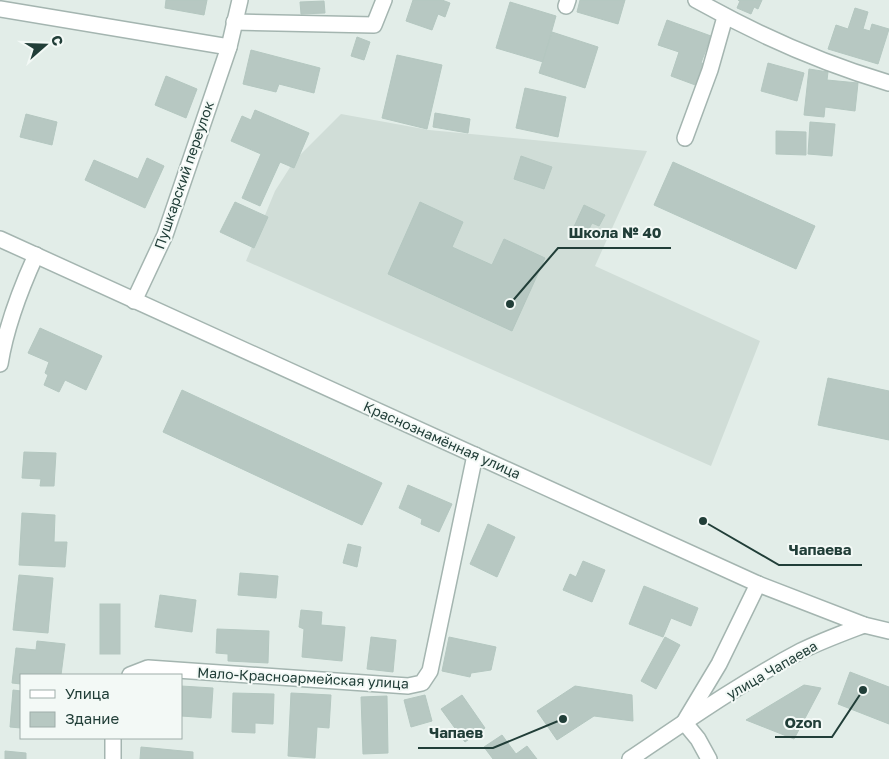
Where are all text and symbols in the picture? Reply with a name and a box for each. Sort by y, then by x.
north arrow [20,20,70,70]
text: С [48,33,67,48]
street label: Пушкарский переулок [150,99,217,251]
callout: Школа № 40 [558,218,671,248]
text: Школа № 40 [568,223,662,241]
street label: Краснознамённая улица [361,397,523,482]
callout: Чапаева [779,535,862,565]
text: Чапаева [789,540,852,558]
street label: улица Чапаева [723,637,820,702]
street label: Мало-Красноармейская улица [197,663,409,692]
legend [20,674,182,739]
text: Улица [65,684,110,702]
callout: Ozon [775,707,832,737]
text: Здание [65,709,119,727]
text: Ozon [784,713,822,731]
callout: Чапаев [418,718,493,748]
text: Чапаев [429,723,483,741]

